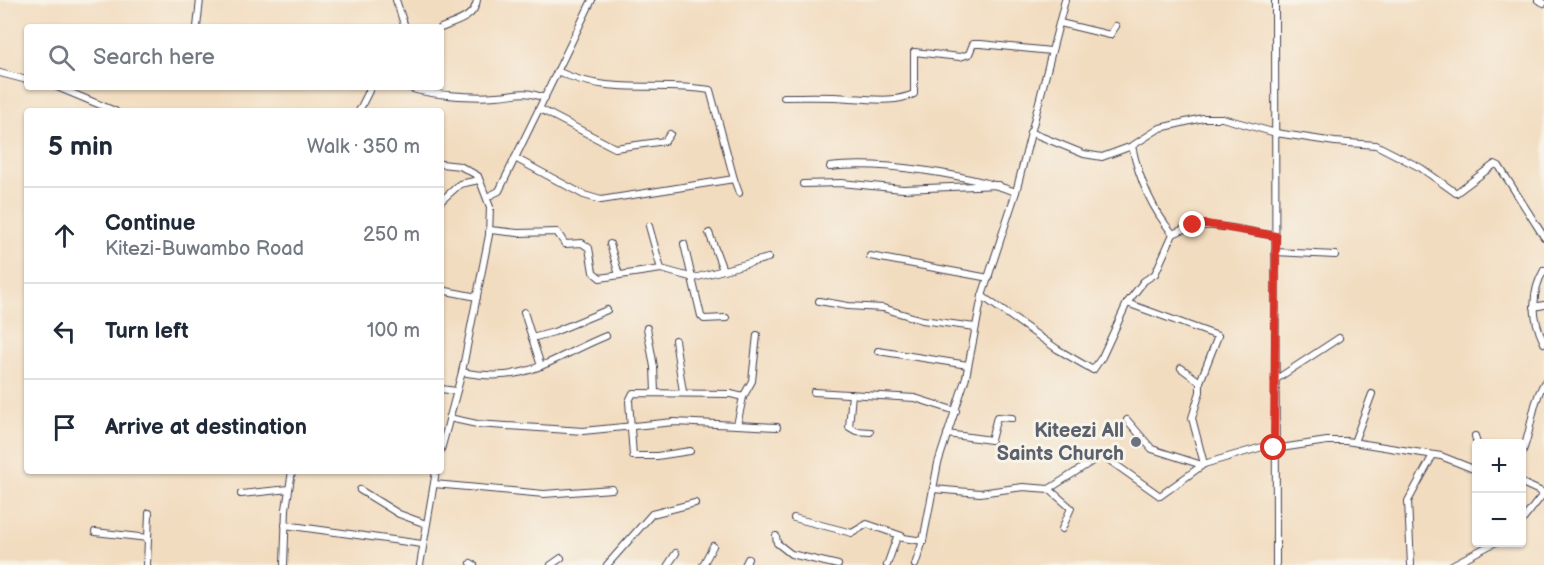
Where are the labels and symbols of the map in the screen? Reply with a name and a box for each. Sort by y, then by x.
route end [1179,211,1205,237]
place label: Kiteezi All Saints Church [997,419,1124,466]
route start [1260,434,1286,460]
marker: Kiteezi All Saints Church [1129,435,1143,449]

